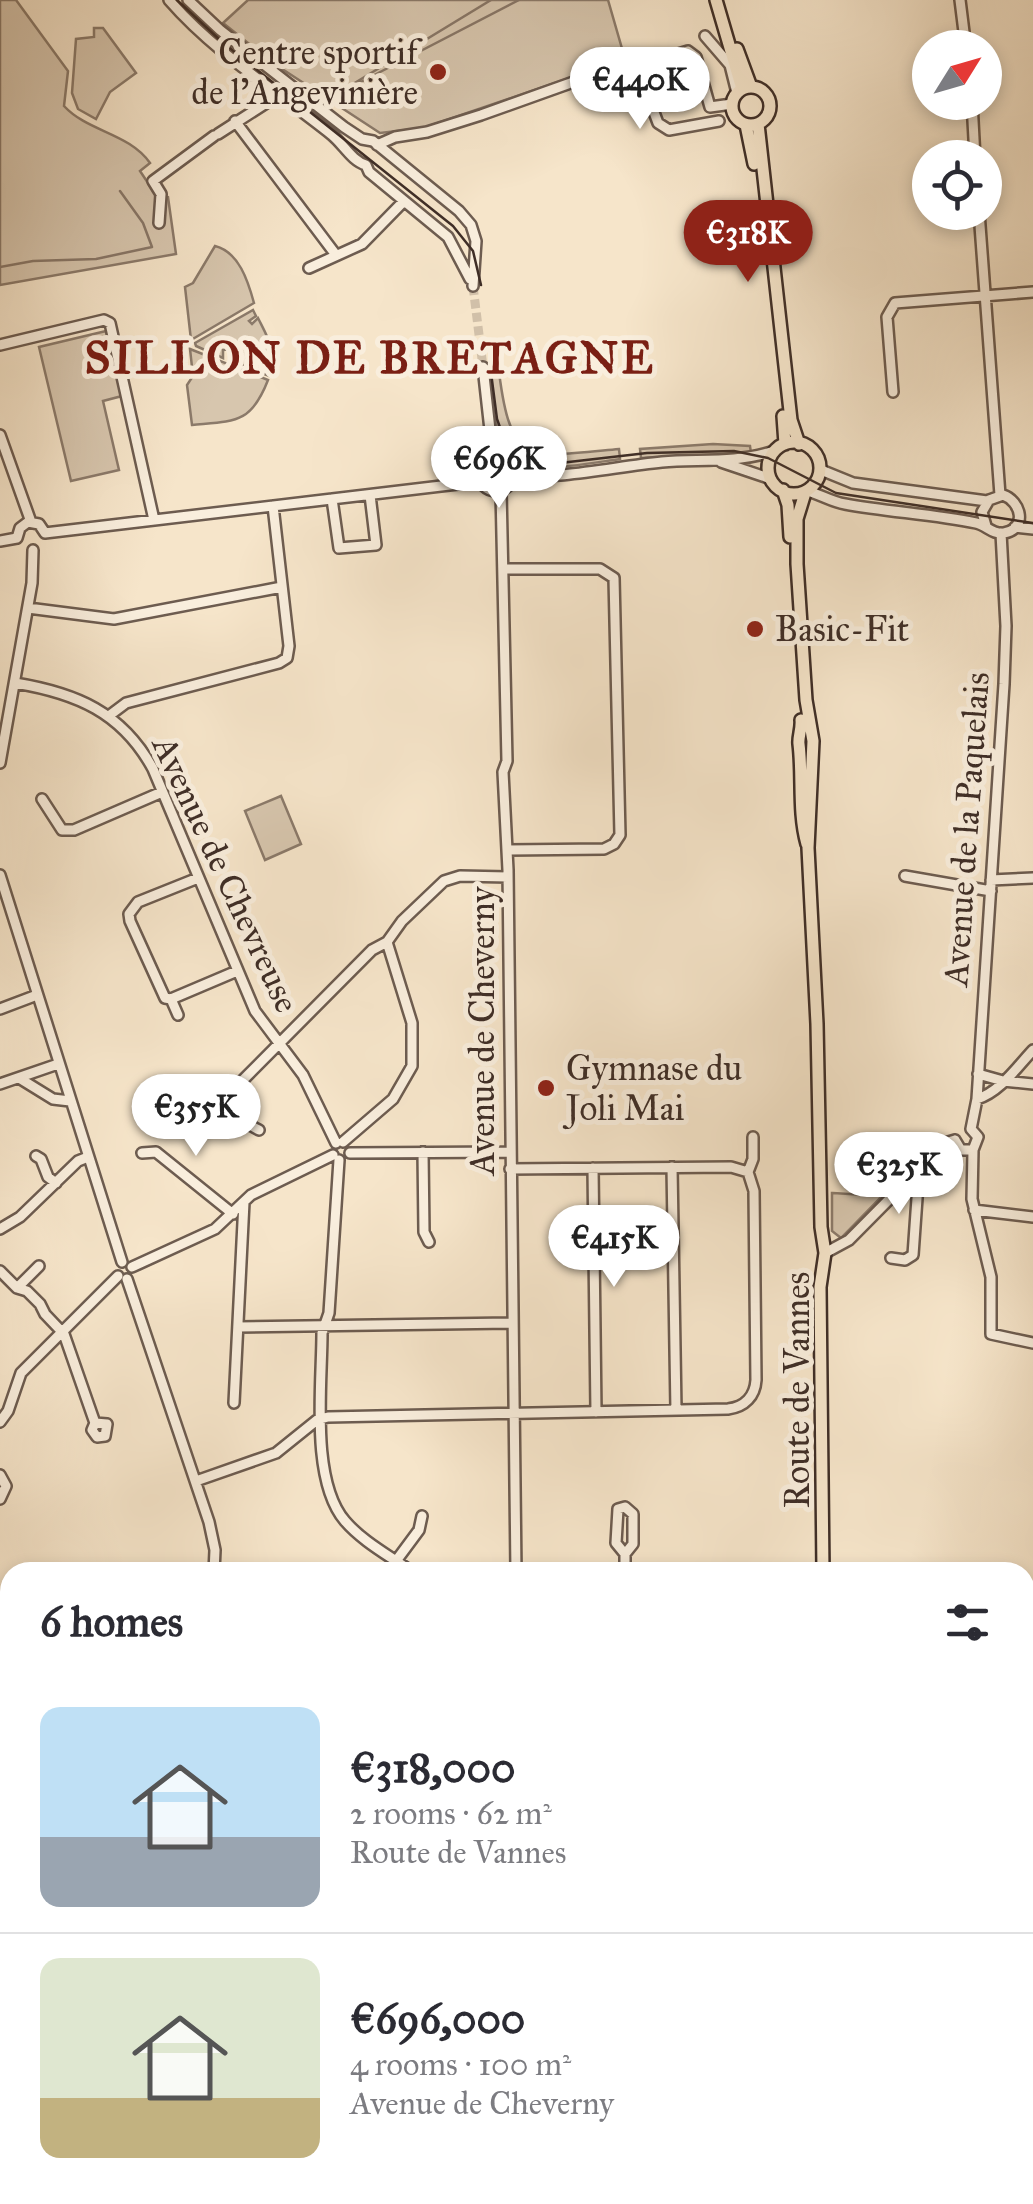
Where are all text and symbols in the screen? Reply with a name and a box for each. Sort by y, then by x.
north arrow [912,30,1002,120]
map controls [912,30,1002,230]
place label: Centre sportif de l'Angevinière [191,31,423,114]
pin: €440K [570,47,710,132]
text: €440K [592,60,688,99]
marker: Centre sportif de l'Angevinière [427,61,449,83]
button: locate [912,140,1002,230]
pin: €318K [678,200,818,285]
text: €318K [706,213,790,252]
district label: SILLON DE BRETAGNE [85,330,655,385]
pin: €696K [429,426,569,511]
text: €696K [453,439,545,478]
place label: Basic-Fit [775,608,909,651]
marker: Basic-Fit [744,618,766,640]
street label: Avenue de la Paquelais [934,670,999,990]
street label: Avenue de Chevreuse [142,727,308,1019]
street label: Avenue de Cheverny [461,886,504,1177]
place label: Gymnase du Joli Mai [562,1047,742,1130]
pin: €355K [126,1074,266,1159]
marker: Gymnase du Joli Mai [535,1077,557,1099]
text: €355K [154,1087,238,1126]
pin: €325K [829,1132,969,1217]
text: €325K [856,1145,942,1184]
pin: €415K [544,1205,684,1290]
text: €415K [570,1218,658,1257]
street label: Route de Vannes [776,1272,819,1508]
icon: filters [940,1595,995,1650]
text: 6 homes [40,1596,183,1648]
text: €318,000 [350,1742,515,1794]
icon: home [120,1747,240,1867]
text: 2 rooms · 62 m² [350,1794,552,1833]
text: Route de Vannes [350,1833,566,1872]
text: €696,000 [350,1993,525,2045]
icon: home [120,1998,240,2118]
text: 4 rooms · 100 m² [350,2045,571,2084]
text: Avenue de Cheverny [350,2084,614,2123]

